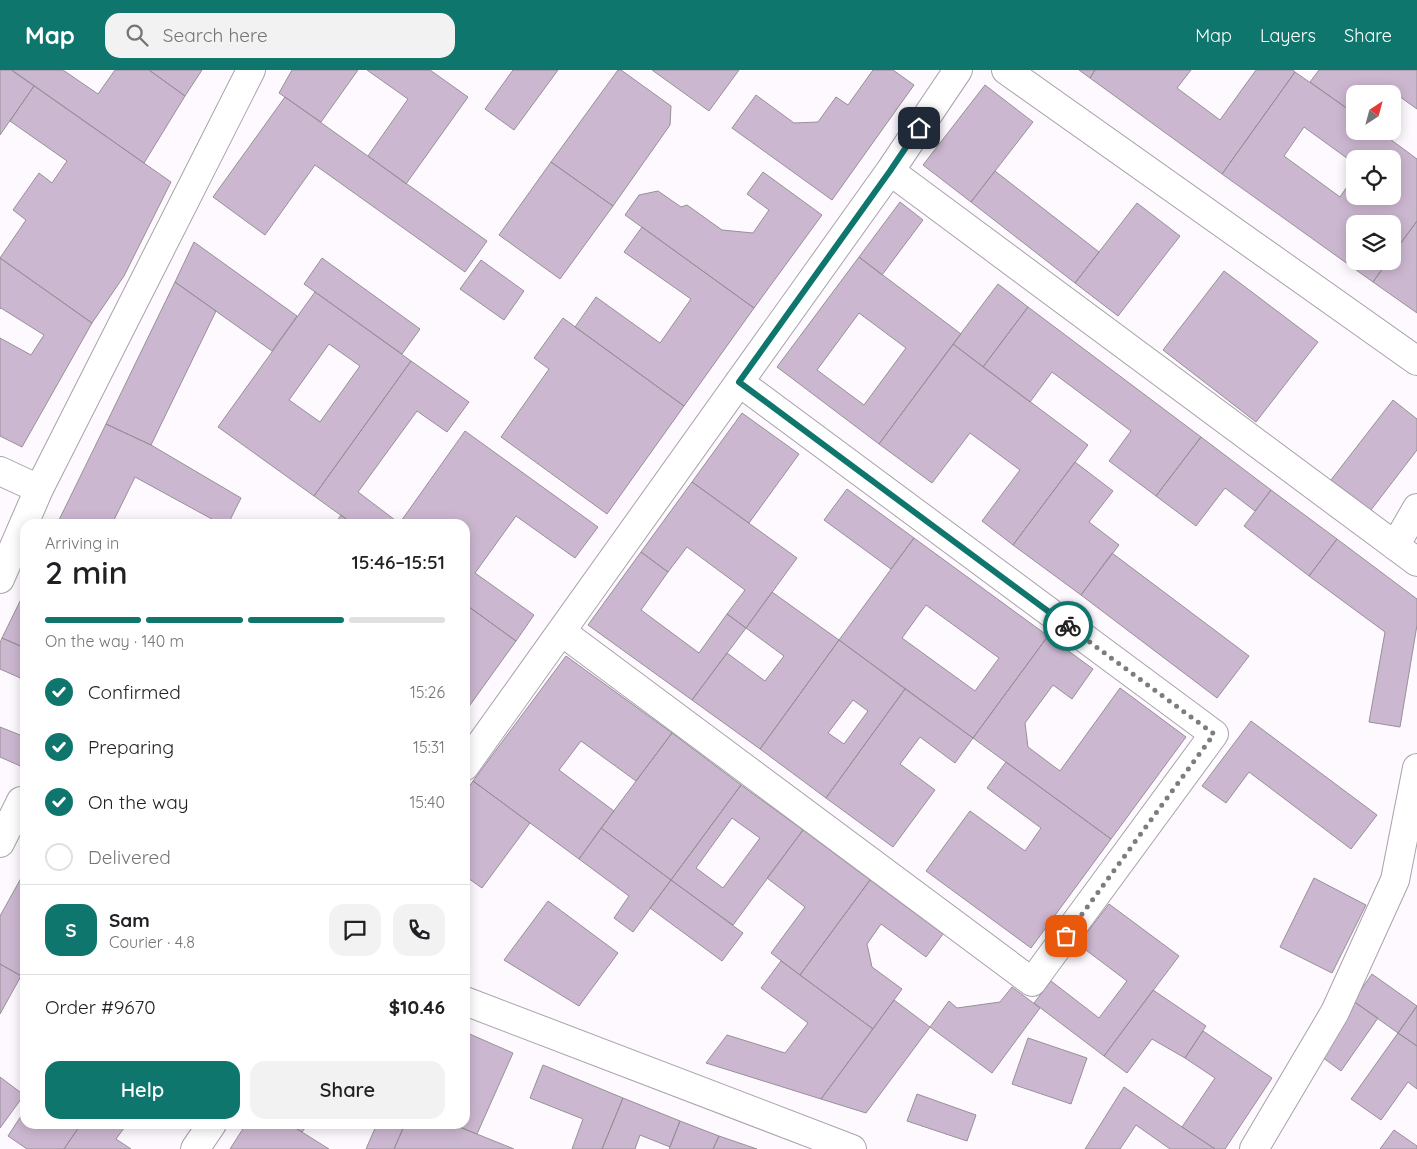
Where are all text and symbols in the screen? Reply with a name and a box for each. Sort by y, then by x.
search box [105,13,455,58]
text: Map [25,20,75,50]
icon: search [123,21,151,49]
text: Search here [163,23,268,47]
text: Map [1195,24,1232,47]
text: Layers [1260,24,1316,47]
text: Share [1344,24,1392,47]
north arrow [1346,85,1401,140]
map controls [1346,85,1401,270]
pin [898,107,940,149]
icon: home [905,114,933,142]
button: locate [1346,150,1401,205]
button: layers [1346,215,1401,270]
text: Arriving in [45,533,119,553]
text: 15:46–15:51 [351,550,445,574]
text: 2 min [45,552,128,592]
courier [1043,601,1093,651]
icon: bike [1054,612,1082,640]
text: On the way · 140 m [45,631,184,651]
icon: check [45,678,73,706]
text: Confirmed [88,680,181,704]
text: 15:26 [410,682,445,702]
icon: check [45,733,73,761]
text: Preparing [88,735,174,759]
text: 15:31 [413,737,445,757]
icon: check [45,788,73,816]
text: On the way [88,790,189,814]
text: 15:40 [409,792,445,812]
text: Delivered [88,845,171,869]
button: chat [329,904,381,956]
button: phone [393,904,445,956]
text: Sam [109,908,150,932]
pin [1045,915,1087,957]
text: S [65,918,77,942]
icon: bag [1052,922,1080,950]
text: Courier · 4.8 [109,932,195,952]
text: Order #9670 [45,995,156,1019]
text: $10.46 [389,995,445,1019]
button: Help [45,1061,240,1119]
button: Share [250,1061,445,1119]

